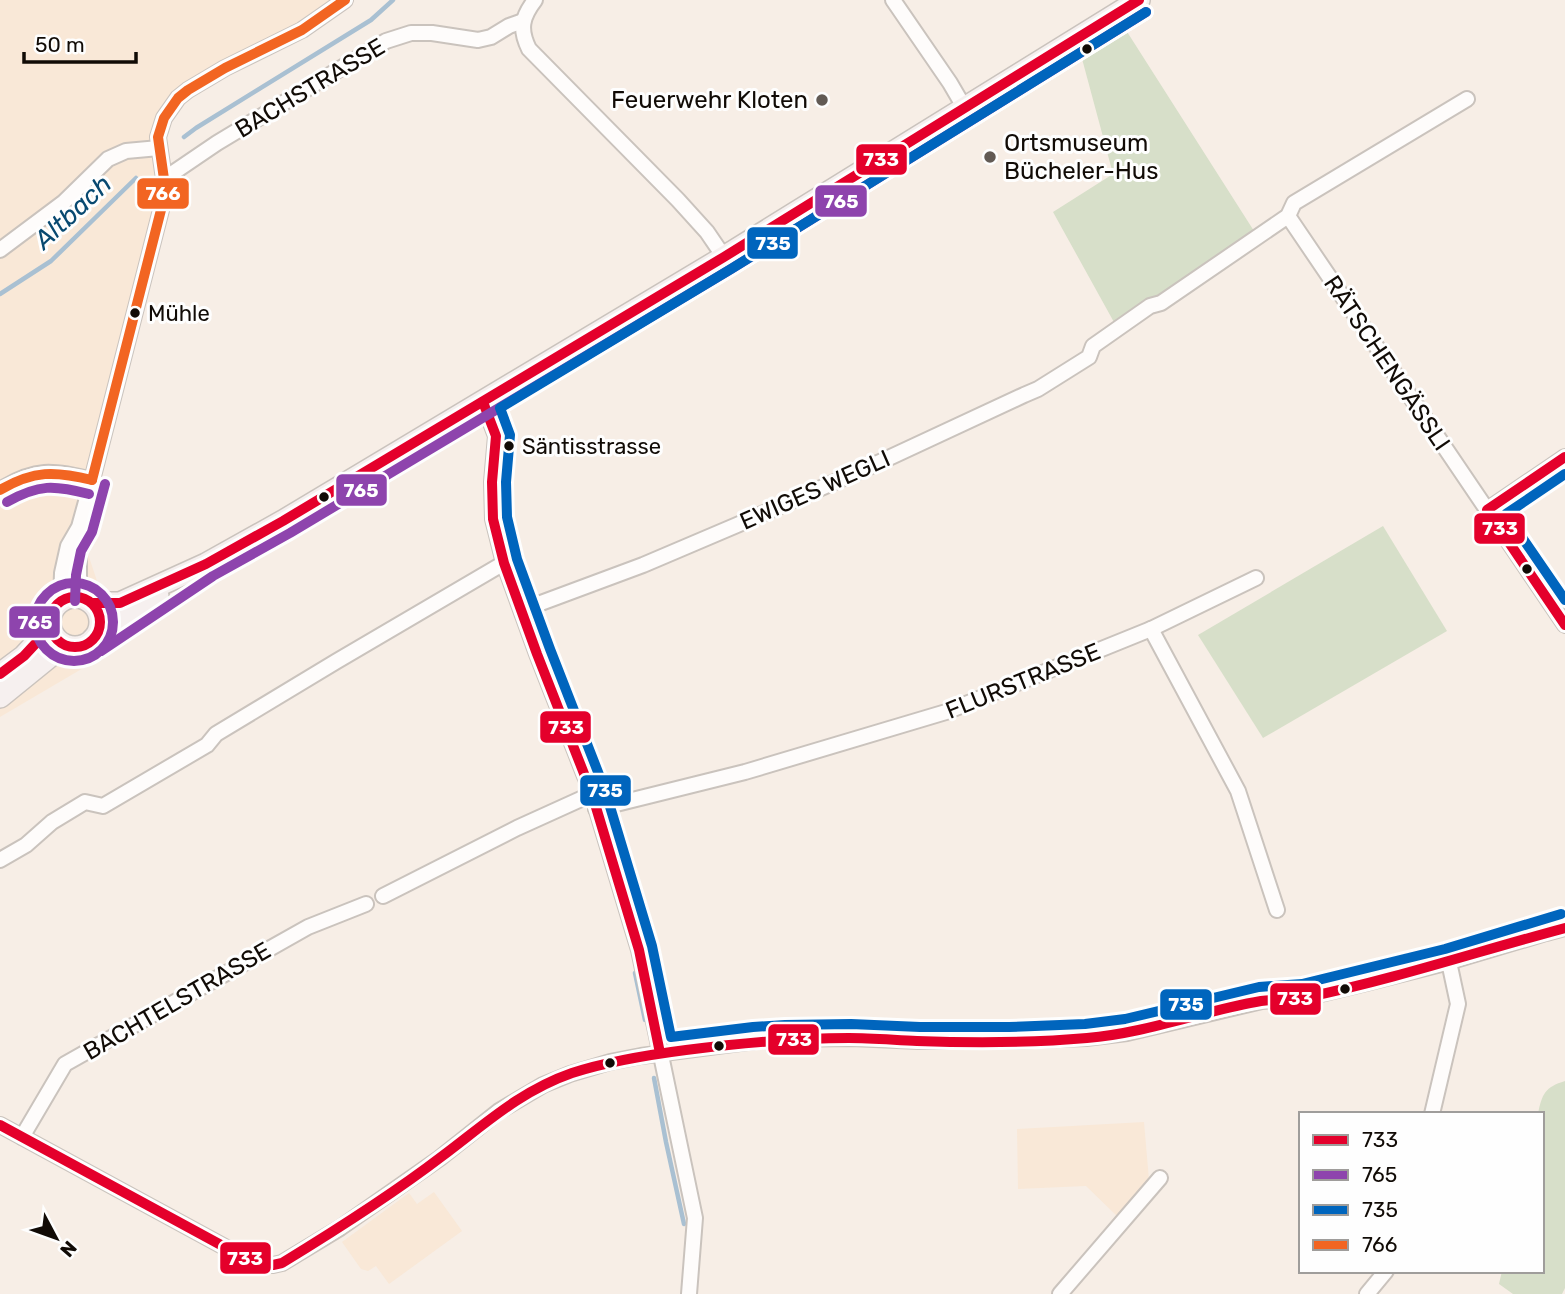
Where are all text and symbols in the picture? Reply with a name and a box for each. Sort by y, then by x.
scale bar [24,21,136,65]
text: 50 m [35,32,85,57]
street label: BACHSTRASSE [230,32,390,144]
unlabelled marker [1080,42,1094,56]
place label: Feuerwehr Kloten [611,86,808,114]
marker: Feuerwehr Kloten [814,92,830,108]
place label: Ortsmuseum Bücheler-Hus [1004,129,1159,185]
line badge: 733 [855,143,908,176]
text: 733 [863,148,899,171]
marker: Ortsmuseum Bücheler-Hus [982,149,998,165]
water label: Altbach [26,168,118,257]
line badge: 766 [136,177,190,210]
text: 766 [145,182,181,205]
line badge: 765 [814,184,868,218]
text: 765 [823,190,859,213]
line badge: 735 [746,226,799,260]
text: 735 [755,232,791,255]
street label: RÄTSCHENGÄSSLI [1318,270,1456,456]
place label: Mühle [148,300,210,327]
marker: Mühle [128,306,142,320]
place label: Säntisstrasse [522,433,661,460]
marker: Säntisstrasse [502,439,516,453]
street label: EWIGES WEGLI [735,444,895,536]
line badge: 765 [335,473,388,507]
text: 765 [343,479,379,502]
unlabelled marker [317,490,331,504]
line badge: 733 [1473,512,1526,545]
text: 733 [1482,517,1518,540]
unlabelled marker [1520,562,1534,576]
line badge: 765 [8,605,61,639]
text: 765 [17,611,53,634]
street label: FLURSTRASSE [942,637,1104,725]
line badge: 733 [539,710,592,744]
text: 733 [548,716,584,739]
line badge: 735 [579,774,632,807]
text: 735 [587,779,623,802]
street label: BACHTELSTRASSE [79,936,275,1066]
line badge: 733 [1269,982,1322,1016]
unlabelled marker [1338,982,1352,996]
text: 733 [1277,987,1313,1010]
line badge: 735 [1159,988,1213,1021]
text: 735 [1168,993,1204,1016]
line badge: 733 [767,1023,820,1056]
text: 733 [776,1028,812,1051]
unlabelled marker [712,1039,726,1053]
unlabelled marker [603,1056,617,1070]
legend [1299,1112,1544,1273]
text: 733 [1362,1127,1398,1152]
text: 765 [1362,1162,1397,1187]
text: 735 [1362,1197,1398,1222]
north arrow [21,1203,91,1273]
text: 766 [1362,1232,1397,1257]
text: N [55,1236,82,1262]
line badge: 733 [219,1241,272,1275]
text: 733 [227,1247,263,1270]

